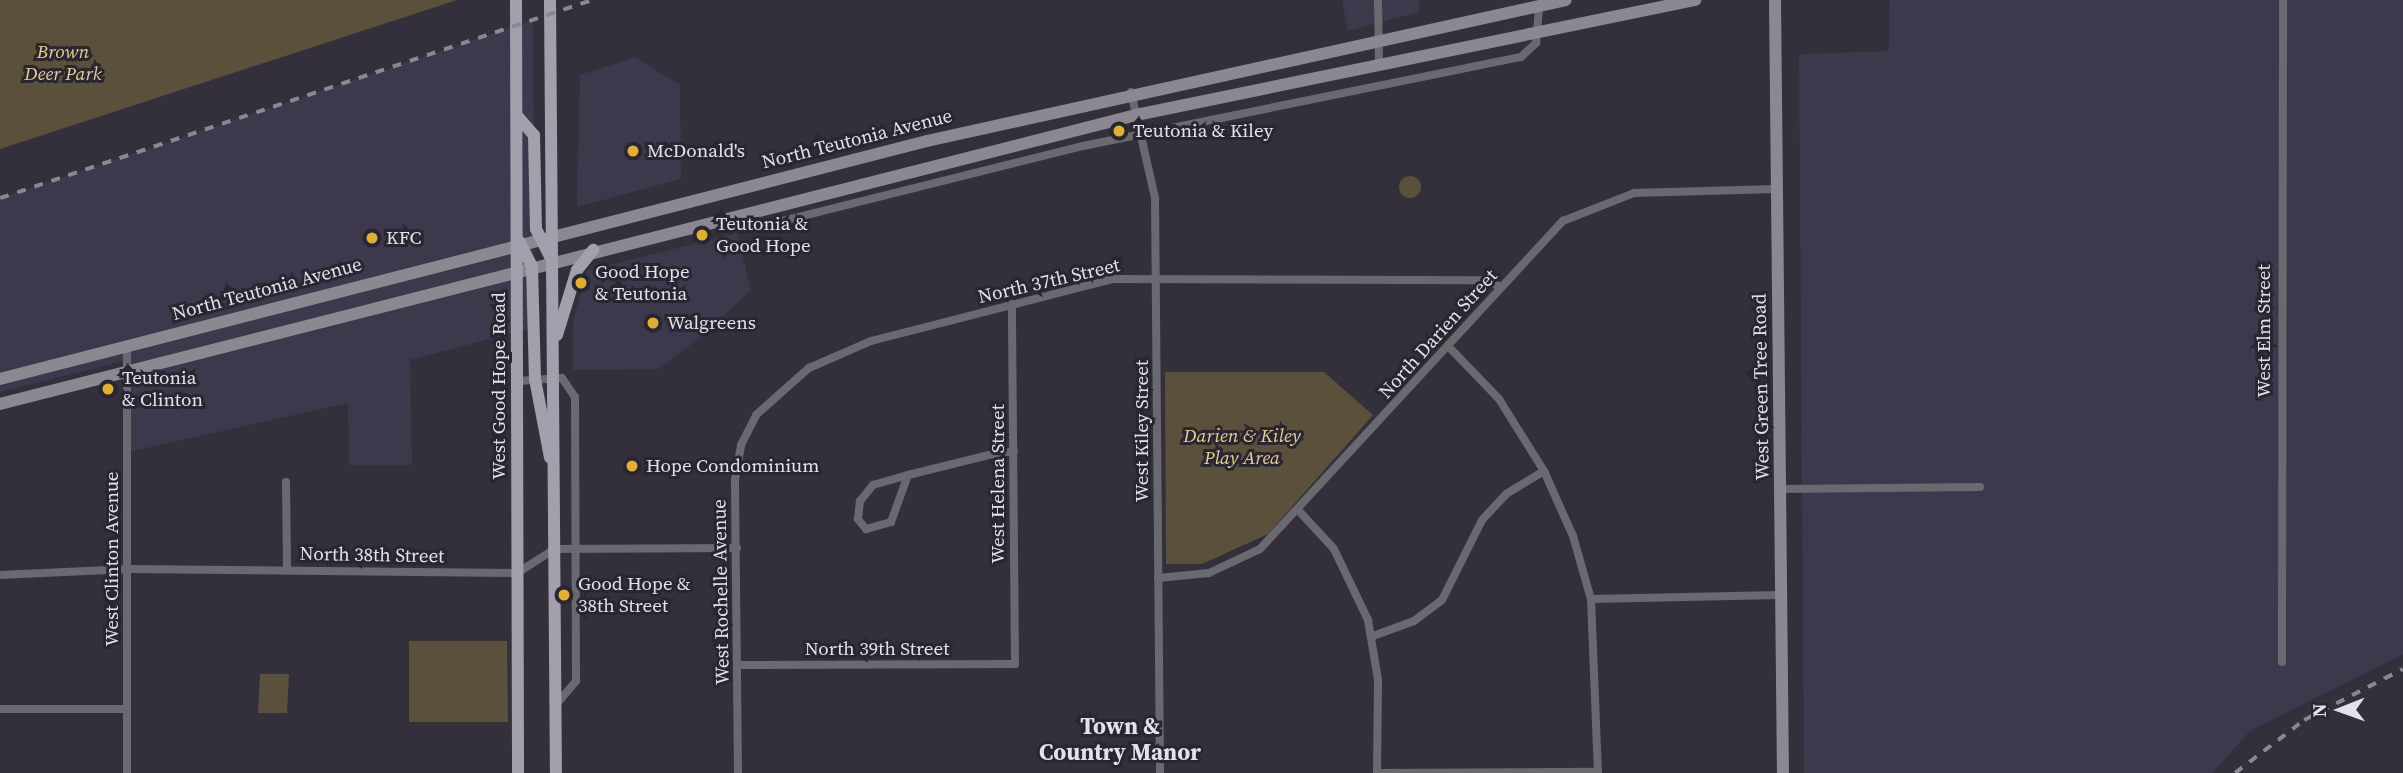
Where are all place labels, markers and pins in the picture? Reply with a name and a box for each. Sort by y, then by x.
place label: Teutonia & Kiley [1133,120,1273,142]
marker: Teutonia & Kiley [1111,123,1127,139]
place label: McDonald's [647,140,745,162]
marker: McDonald's [625,143,641,159]
place label: Teutonia & Good Hope [716,213,811,257]
place label: KFC [386,227,421,249]
marker: Teutonia & Good Hope [694,227,710,243]
marker: KFC [364,230,380,246]
place label: Good Hope & Teutonia [595,261,690,305]
marker: Good Hope & Teutonia [573,275,589,291]
place label: Walgreens [667,312,756,334]
marker: Walgreens [645,315,661,331]
place label: Teutonia & Clinton [122,367,203,411]
marker: Teutonia & Clinton [100,381,116,397]
place label: Hope Condominium [646,455,819,477]
marker: Hope Condominium [624,458,640,474]
place label: Good Hope & 38th Street [578,573,691,617]
marker: Good Hope & 38th Street [556,587,572,603]

